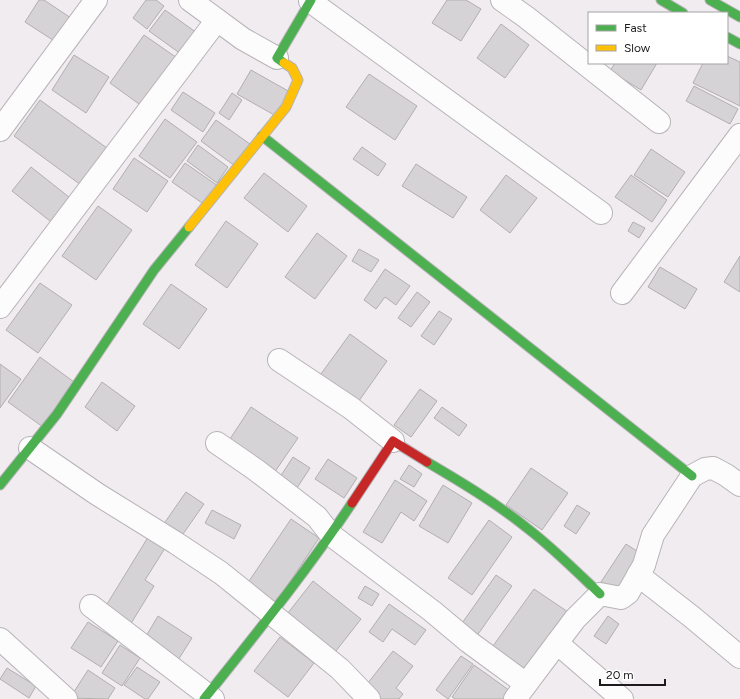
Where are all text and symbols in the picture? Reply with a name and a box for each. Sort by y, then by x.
legend [588,12,728,64]
text: Fast [624,21,647,35]
text: Slow [624,41,651,55]
scale bar [600,661,665,687]
text: 20 m [606,668,634,682]

